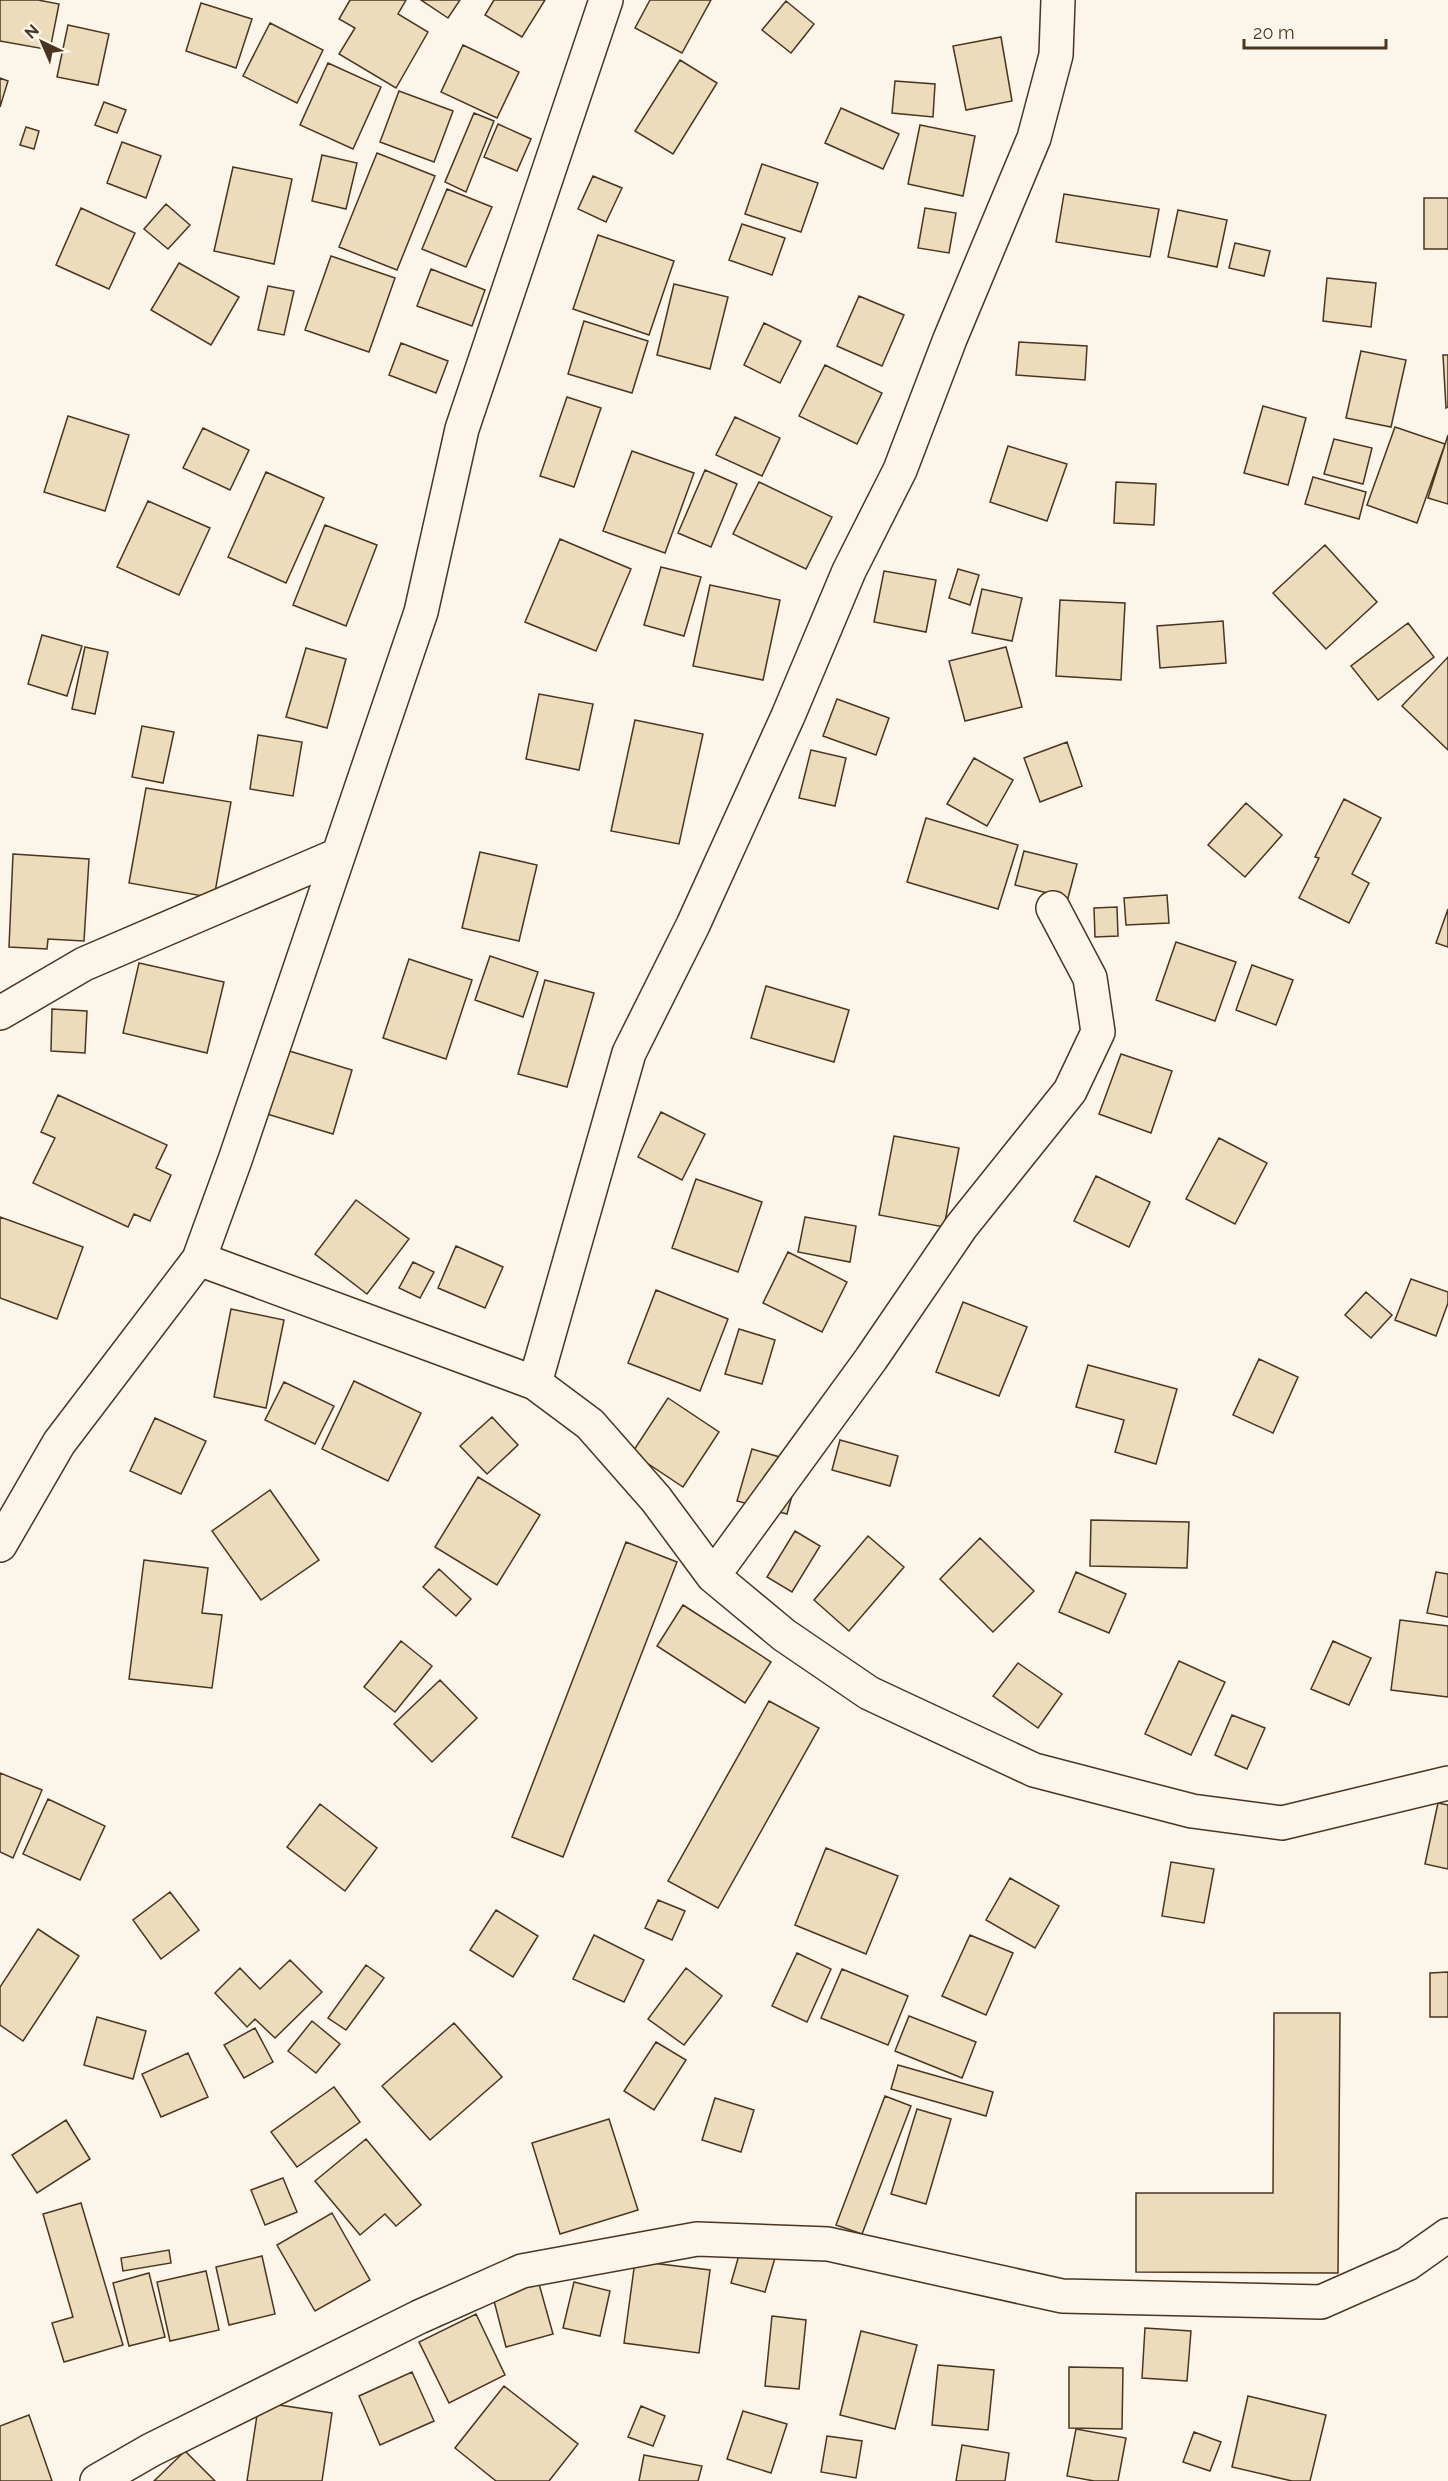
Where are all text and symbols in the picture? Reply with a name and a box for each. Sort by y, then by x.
north arrow [12,12,72,72]
scale bar [1244,12,1386,50]
text: N [21,20,43,43]
text: 20 m [1253,22,1295,43]

